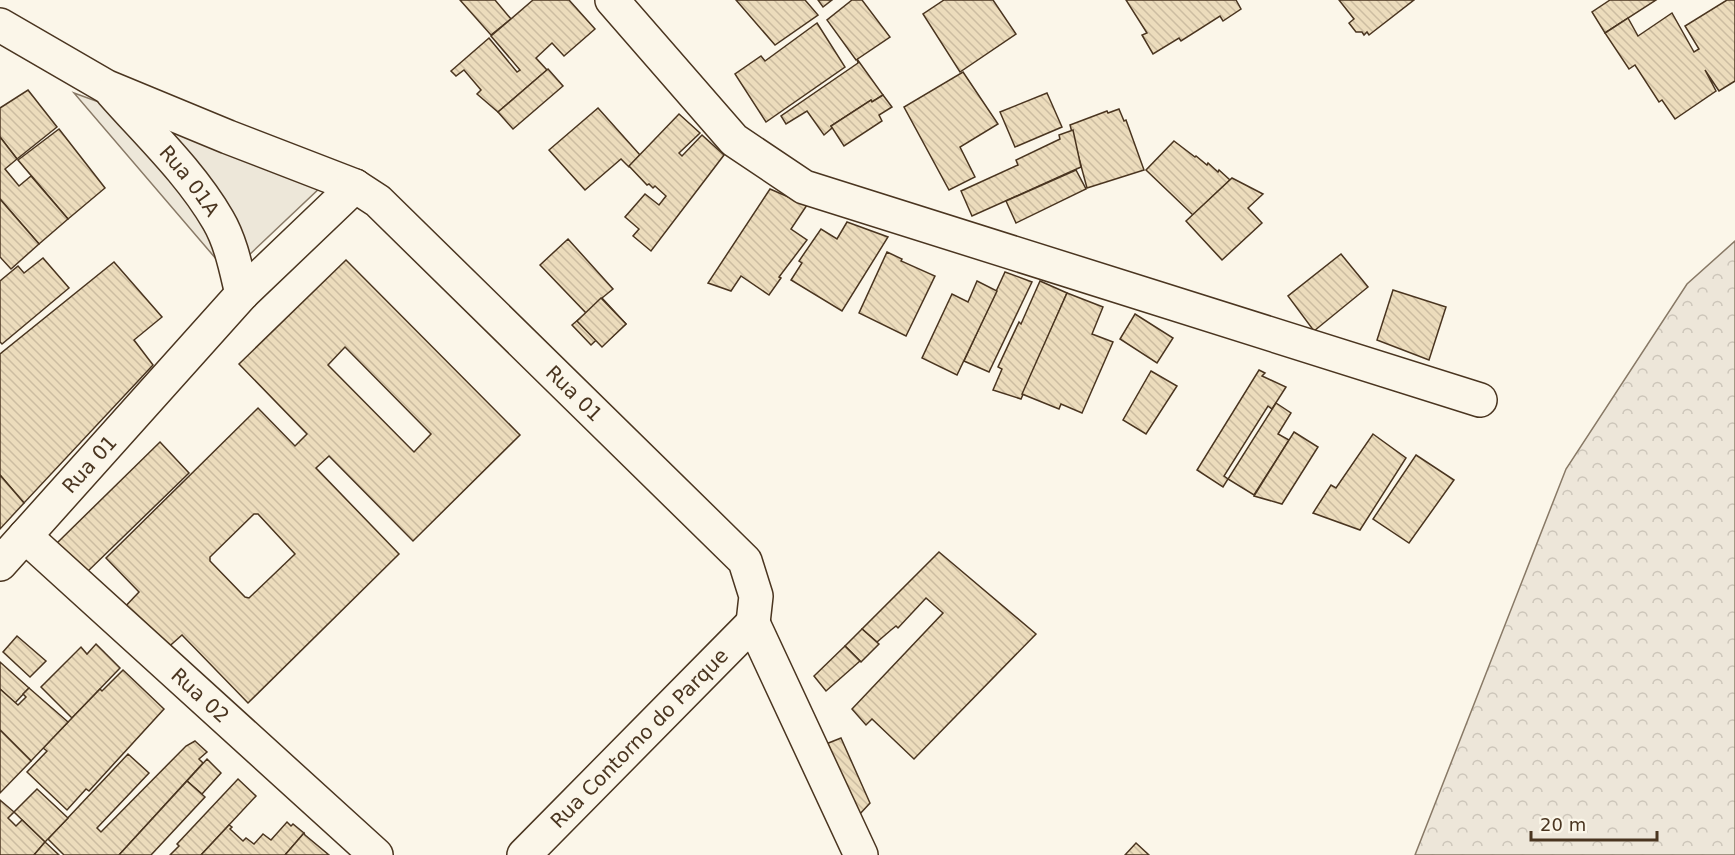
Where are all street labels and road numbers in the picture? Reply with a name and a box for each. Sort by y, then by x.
street label: Rua 01A [154,140,225,221]
street label: Rua 01 [541,360,608,426]
street label: Rua 01 [57,430,122,498]
street label: Rua Contorno do Parque [545,643,733,833]
street label: Rua 02 [166,663,234,728]

